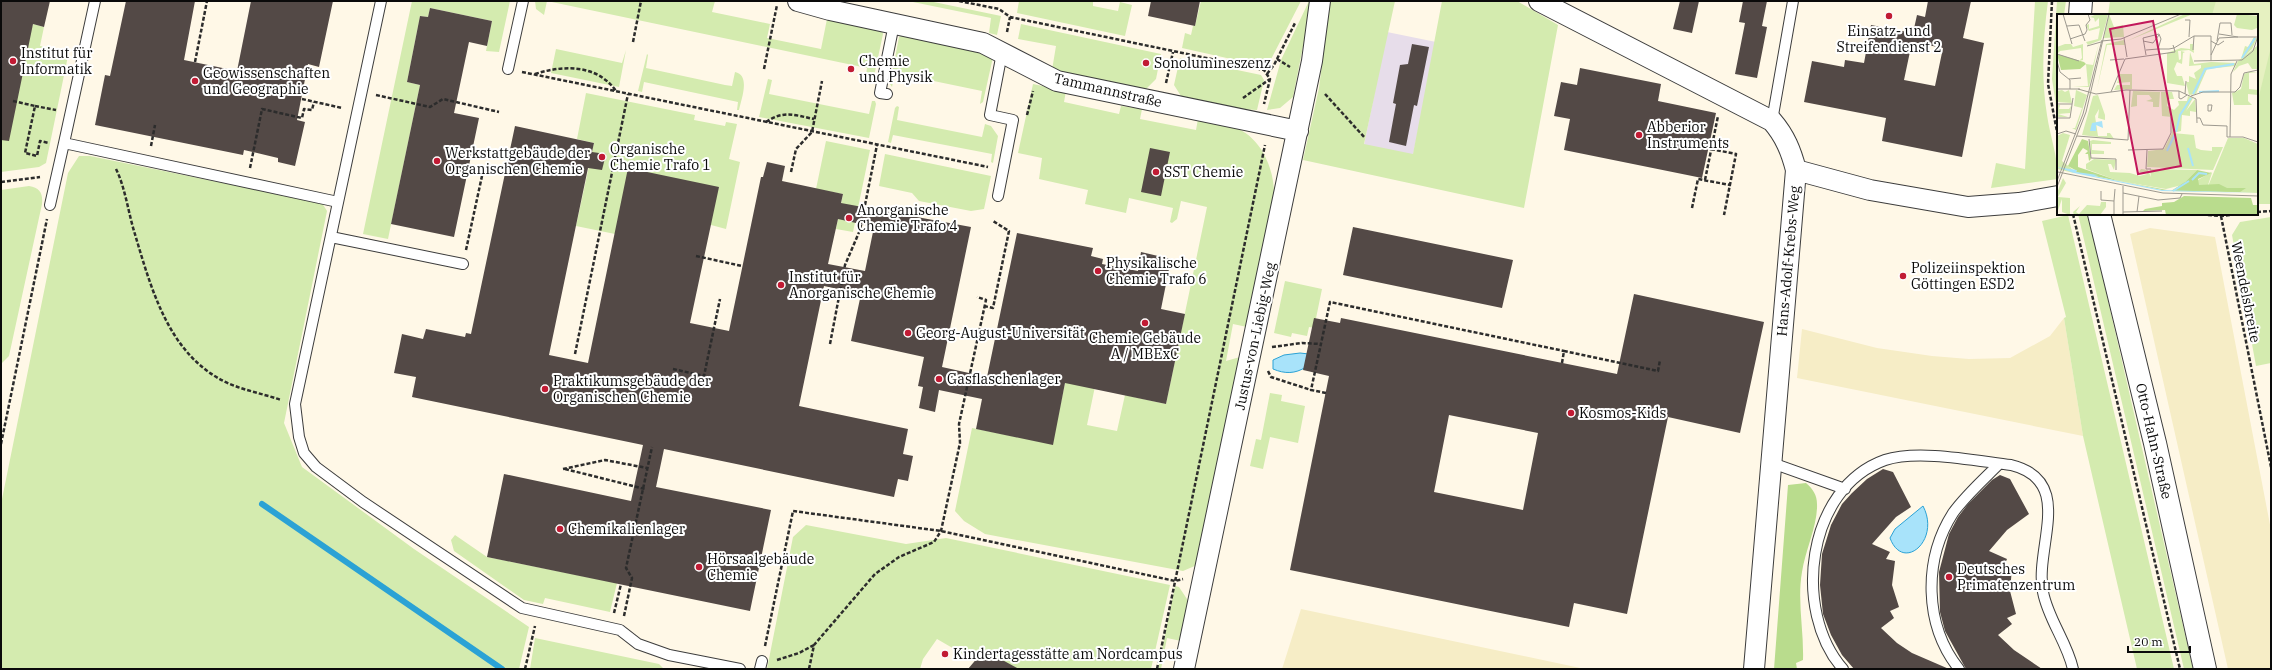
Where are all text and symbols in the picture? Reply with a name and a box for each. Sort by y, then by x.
marker: Einsatz- und Streifendienst 2 [1884,11,1894,21]
inset map [2057,14,2258,215]
place label: Einsatz- und Streifendienst 2 [1836,22,1942,56]
place label: Institut für Informatik [21,44,93,78]
place label: Chemie und Physik [859,52,933,86]
place label: Sonolumineszenz [1154,54,1271,72]
marker: Institut für Informatik [8,56,18,66]
marker: Sonolumineszenz [1141,58,1151,68]
place label: Geowissenschaften und Geographie [203,64,330,98]
marker: Chemie und Physik [846,64,856,74]
street label: Tammannstraße [1052,69,1164,111]
marker: Geowissenschaften und Geographie [190,76,200,86]
place label: Abberior Instruments [1647,118,1729,152]
marker: Abberior Instruments [1634,130,1644,140]
place label: Organische Chemie Trafo 1 [610,140,711,174]
place label: Werkstattgebäude der Organischen Chemie [445,144,591,178]
marker: Organische Chemie Trafo 1 [597,152,607,162]
marker: Werkstattgebäude der Organischen Chemie [432,156,442,166]
place label: SST Chemie [1164,163,1243,181]
marker: SST Chemie [1151,167,1161,177]
street label: Hans-Adolf-Krebs-Weg [1772,184,1804,337]
place label: Anorganische Chemie Trafo 4 [857,201,958,235]
marker: Anorganische Chemie Trafo 4 [844,213,854,223]
street label: Weendelsbreite [2227,240,2265,344]
place label: Physikalische Chemie Trafo 6 [1106,254,1207,288]
place label: Polizeiinspektion Göttingen ESD2 [1911,259,2026,293]
street label: Justus-von-Liebig-Weg [1231,260,1280,412]
marker: Physikalische Chemie Trafo 6 [1093,266,1103,276]
place label: Institut für Anorganische Chemie [789,268,934,302]
marker: Polizeiinspektion Göttingen ESD2 [1898,271,1908,281]
marker: Institut für Anorganische Chemie [776,280,786,290]
marker: Chemie Gebäude A / MBExC [1140,318,1150,328]
place label: Georg-August-Universität [916,324,1085,342]
marker: Georg-August-Universität [903,328,913,338]
place label: Chemie Gebäude A / MBExC [1089,329,1201,363]
place label: Gasflaschenlager [947,370,1061,388]
place label: Praktikumsgebäude der Organischen Chemie [553,372,712,406]
marker: Gasflaschenlager [934,374,944,384]
street label: Otto-Hahn-Straße [2132,381,2176,501]
marker: Praktikumsgebäude der Organischen Chemie [540,384,550,394]
place label: Kosmos-Kids [1579,404,1667,422]
marker: Kosmos-Kids [1566,408,1576,418]
place label: Chemikalienlager [568,520,686,538]
marker: Chemikalienlager [555,524,565,534]
place label: Hörsaalgebäude Chemie [707,550,814,584]
place label: Deutsches Primatenzentrum [1957,560,2075,594]
marker: Hörsaalgebäude Chemie [694,562,704,572]
marker: Deutsches Primatenzentrum [1944,572,1954,582]
scale bar [2128,628,2190,654]
text: 20 m [2134,634,2163,649]
place label: Kindertagesstätte am Nordcampus [953,645,1183,663]
marker: Kindertagesstätte am Nordcampus [940,649,950,659]

